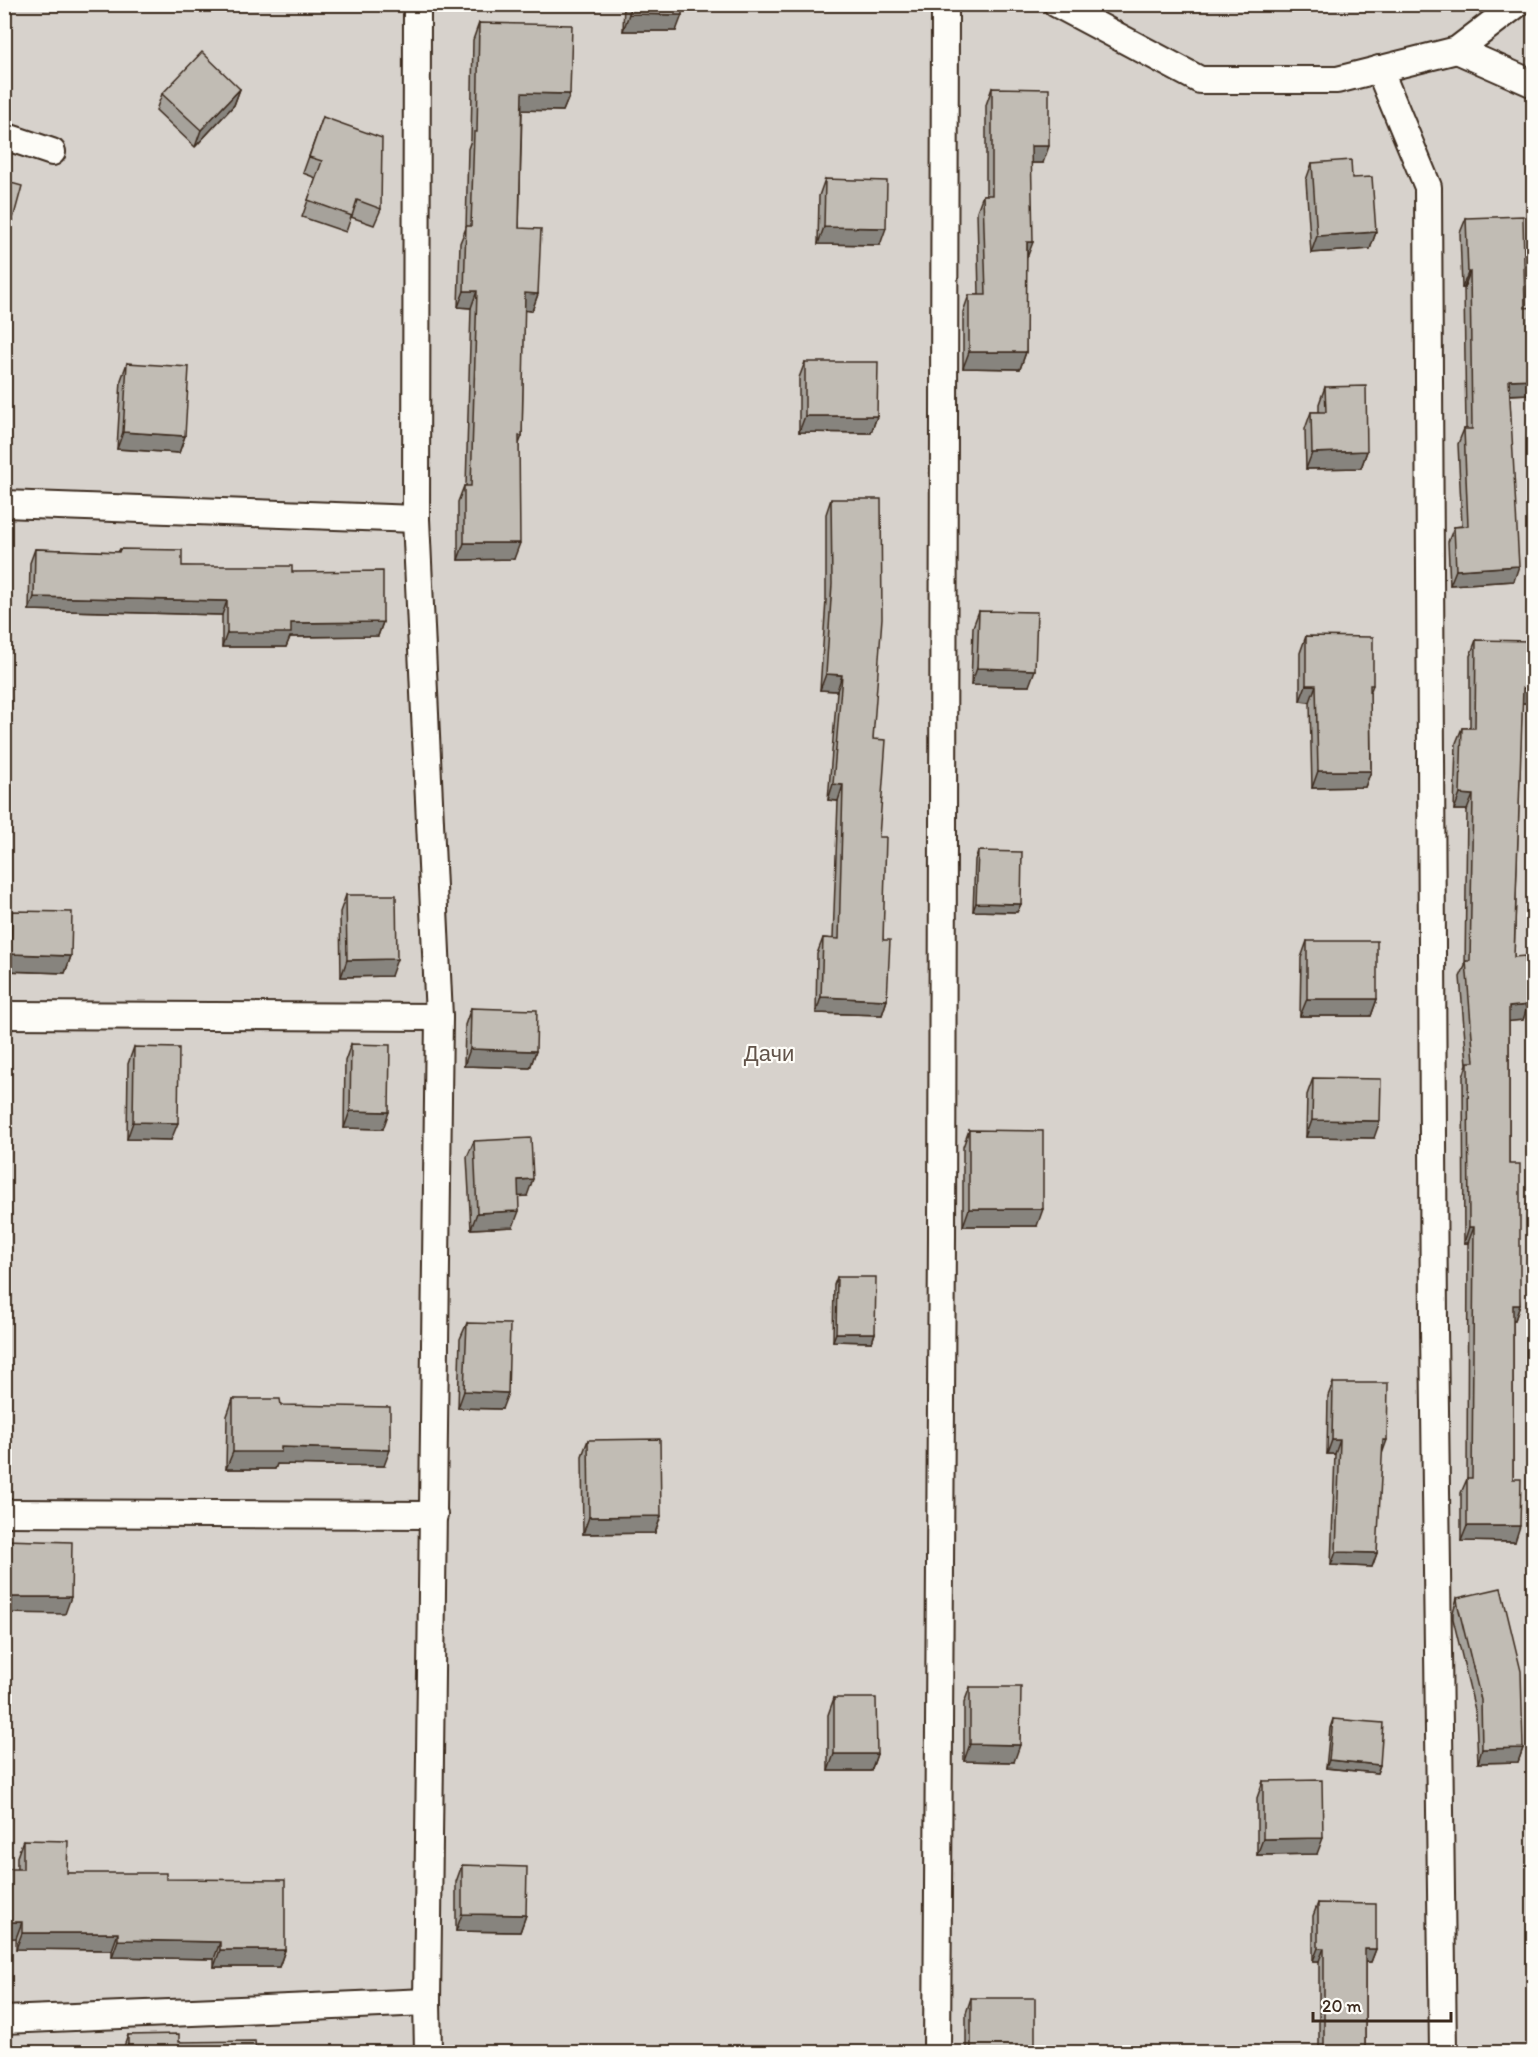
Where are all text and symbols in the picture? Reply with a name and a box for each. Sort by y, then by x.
park label: Дачи [744,1040,794,1067]
scale bar [1313,1985,1451,2023]
text: 20 m [1322,1995,1362,2017]

